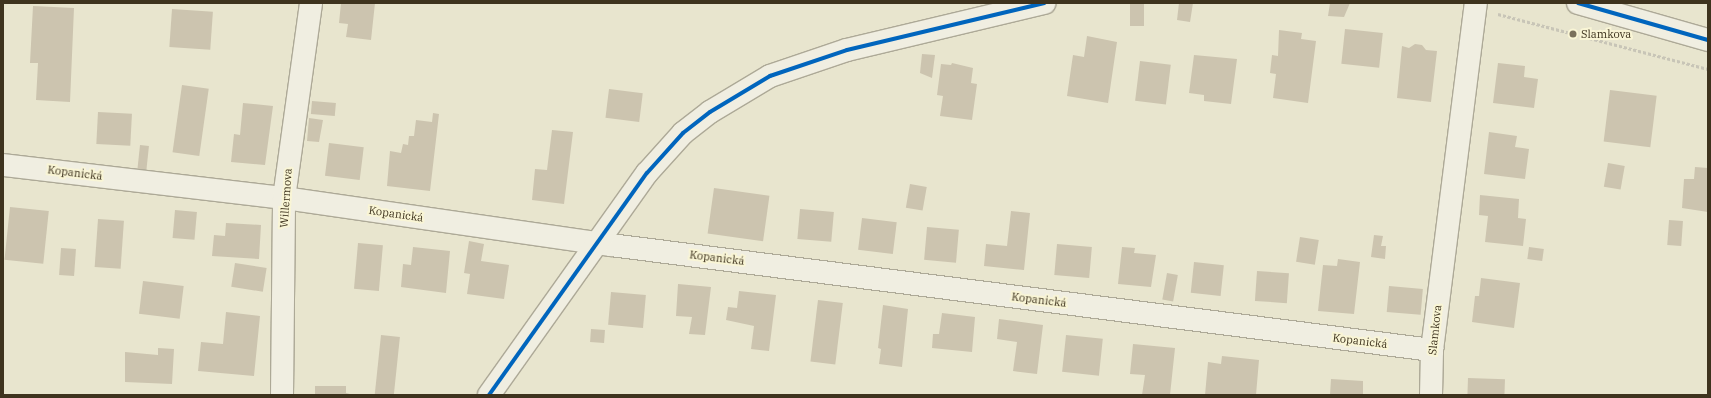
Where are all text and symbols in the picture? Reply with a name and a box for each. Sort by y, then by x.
place label: Slamkova [1581,27,1631,41]
marker: Slamkova [1568,29,1578,39]
street label: Kopanická [47,163,103,183]
street label: Willermova [277,168,295,228]
street label: Kopanická [368,204,424,224]
street label: Kopanická [689,248,745,268]
street label: Kopanická [1011,290,1067,310]
street label: Slamkova [1426,304,1444,356]
street label: Kopanická [1332,331,1388,351]

